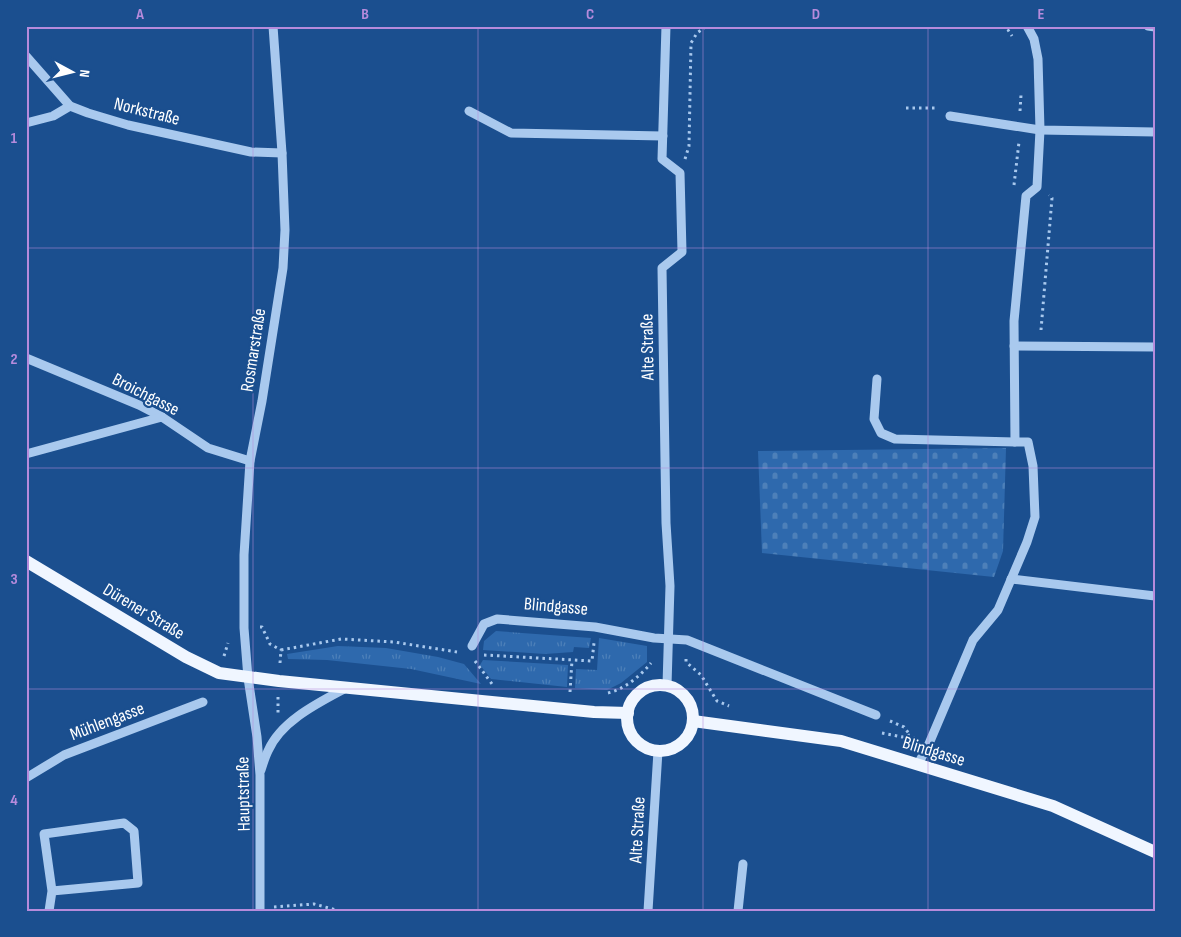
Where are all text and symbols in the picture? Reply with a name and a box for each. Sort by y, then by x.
text: A [135,5,144,24]
text: B [361,5,369,24]
text: C [586,5,594,24]
text: D [812,5,820,24]
text: E [1038,5,1045,24]
north arrow [48,48,98,98]
text: N [76,69,93,78]
street label: Norkstraße [112,93,182,130]
text: 1 [11,129,18,148]
street label: Rosmarstraße [237,307,270,393]
street label: Alte Straße [636,314,659,381]
text: 2 [10,350,18,369]
street label: Broichgasse [109,369,183,420]
text: 3 [10,570,18,589]
street label: Dürener Straße [99,579,188,644]
street label: Blindgasse [523,593,589,620]
street label: Mühlengasse [67,698,147,745]
street label: Blindgasse [900,732,968,771]
street label: Hauptstraße [232,756,255,832]
text: 4 [10,791,18,810]
street label: Alte Straße [625,796,650,865]

